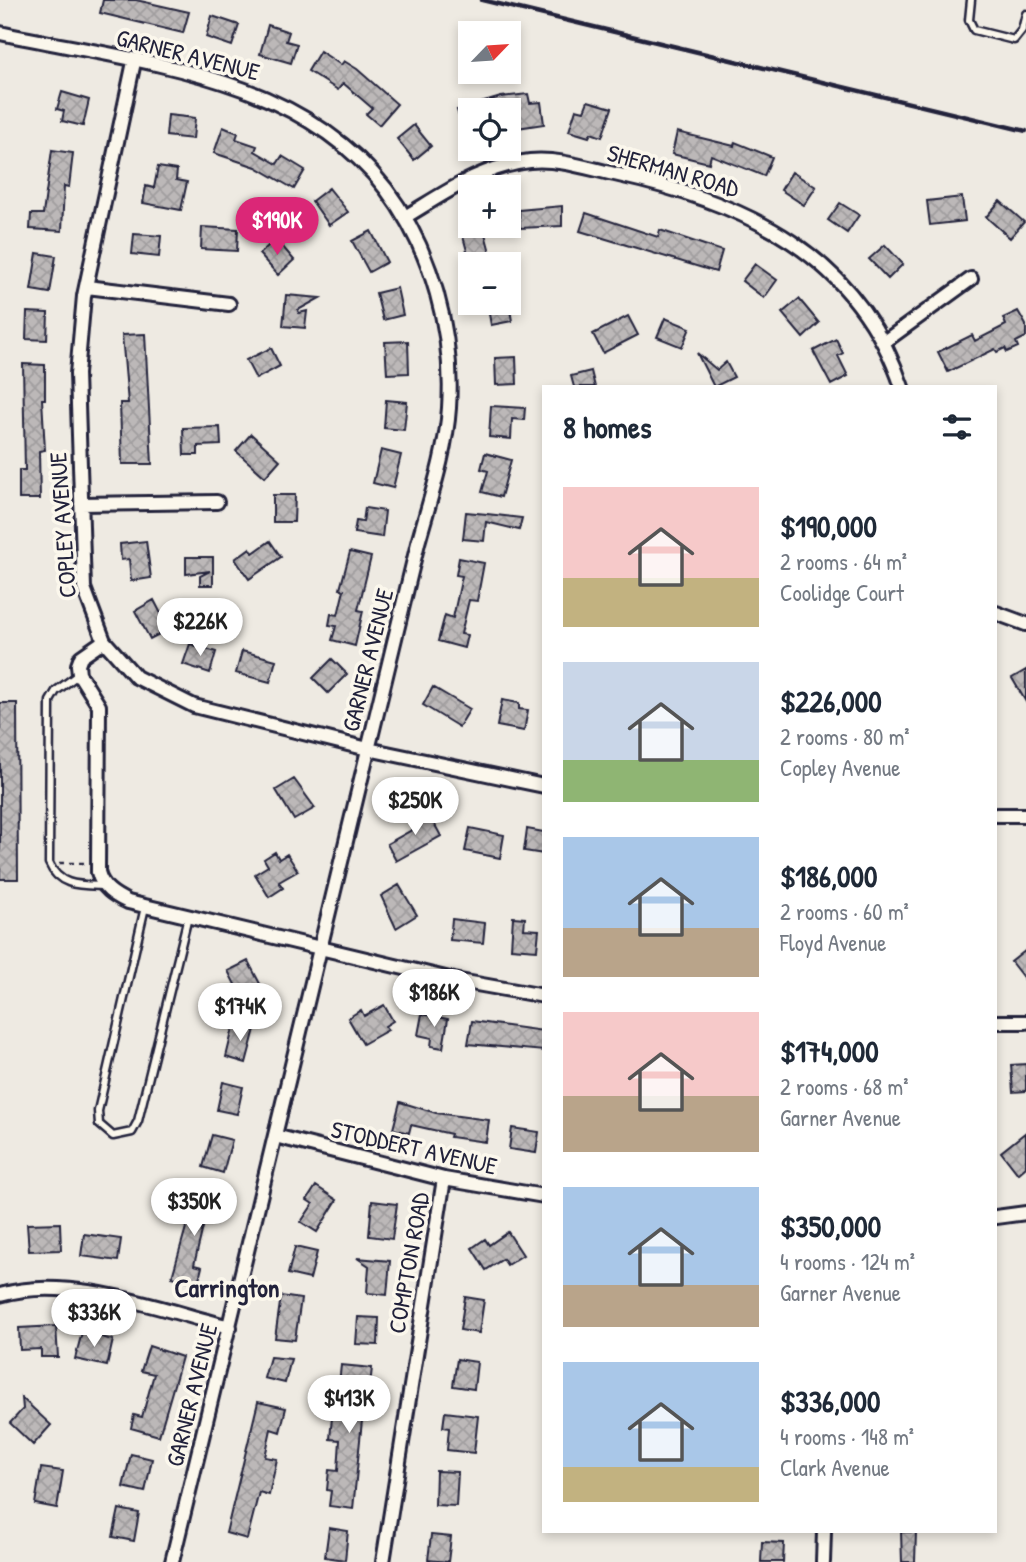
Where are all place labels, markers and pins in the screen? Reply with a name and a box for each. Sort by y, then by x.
pin: $190K [228,198,326,257]
pin: $226K [151,598,249,658]
pin: $250K [366,778,464,837]
pin: $186K [385,970,483,1029]
pin: $174K [191,984,289,1043]
pin: $350K [145,1178,243,1238]
pin: $336K [45,1290,143,1349]
pin: $413K [300,1376,398,1435]

